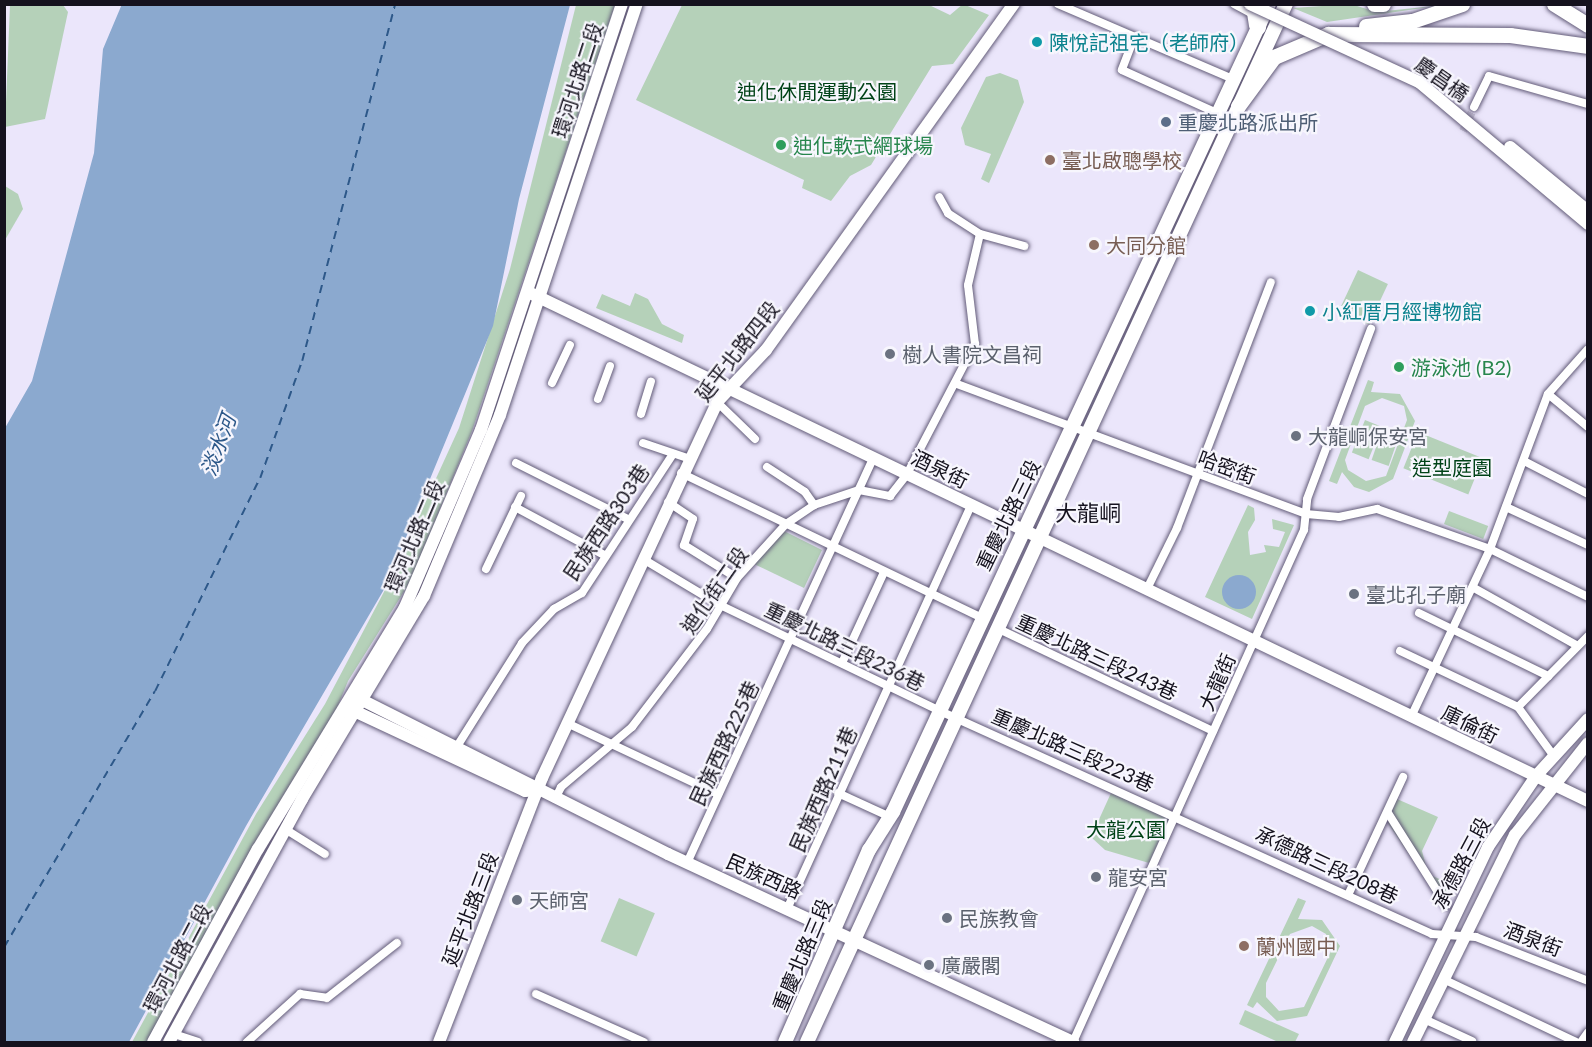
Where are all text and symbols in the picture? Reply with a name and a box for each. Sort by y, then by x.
street label: 環河北路二段 [547,19,607,141]
place label: 陳悅記祖宅（老師府） [1049,30,1249,54]
marker: 陳悅記祖宅（老師府） [1030,35,1044,49]
street label: 慶昌橋 [1411,52,1473,106]
park label: 迪化休閒運動公園 [737,79,897,103]
place label: 重慶北路派出所 [1178,110,1318,134]
marker: 重慶北路派出所 [1159,115,1173,129]
place label: 迪化軟式網球場 [793,133,933,157]
marker: 迪化軟式網球場 [774,138,788,152]
place label: 臺北啟聰學校 [1062,148,1182,172]
marker: 臺北啟聰學校 [1043,153,1057,167]
place label: 大同分館 [1106,233,1186,257]
marker: 大同分館 [1087,238,1101,252]
street label: 延平北路四段 [691,296,783,406]
place label: 小紅厝月經博物館 [1322,299,1482,323]
marker: 小紅厝月經博物館 [1303,304,1317,318]
place label: 樹人書院文昌祠 [902,342,1042,366]
marker: 樹人書院文昌祠 [883,347,897,361]
place label: 游泳池 (B2) [1411,355,1511,379]
marker: 游泳池 (B2) [1392,360,1406,374]
water label: 淡水河 [195,411,241,479]
place label: 大龍峒保安宮 [1308,424,1428,448]
marker: 大龍峒保安宮 [1289,429,1303,443]
street label: 酒泉街 [908,445,972,493]
street label: 哈密街 [1195,445,1259,489]
park label: 造型庭園 [1412,455,1492,479]
street label: 重慶北路三段 [971,456,1045,574]
street label: 民族西路303巷 [558,459,654,585]
street label: 環河北路二段 [380,476,448,596]
district label: 大龍峒 [1055,500,1121,526]
street label: 迪化街二段 [675,542,753,638]
place label: 臺北孔子廟 [1366,582,1466,606]
marker: 臺北孔子廟 [1347,587,1361,601]
street label: 重慶北路三段236巷 [761,597,929,695]
street label: 重慶北路三段243巷 [1013,609,1181,705]
street label: 大龍街 [1194,650,1240,714]
street label: 民族西路225巷 [685,677,763,809]
street label: 庫倫街 [1438,700,1502,748]
street label: 重慶北路三段223巷 [988,703,1158,797]
street label: 民族西路211巷 [785,723,861,855]
street label: 承德路三段 [1427,813,1495,913]
park label: 大龍公園 [1086,817,1166,841]
street label: 承德路三段208巷 [1252,821,1402,909]
street label: 延平北路三段 [437,849,503,969]
street label: 民族西路 [723,849,805,903]
place label: 龍安宮 [1108,865,1168,889]
marker: 龍安宮 [1089,870,1103,884]
place label: 天師宮 [529,888,589,912]
marker: 天師宮 [510,893,524,907]
street label: 重慶北路三段 [768,895,836,1015]
street label: 環河北路二段 [138,899,216,1017]
place label: 民族教會 [959,906,1039,930]
marker: 民族教會 [940,911,954,925]
street label: 酒泉街 [1501,917,1565,961]
place label: 蘭州國中 [1256,934,1336,958]
marker: 蘭州國中 [1237,939,1251,953]
place label: 廣嚴閣 [941,953,1001,977]
marker: 廣嚴閣 [922,958,936,972]

